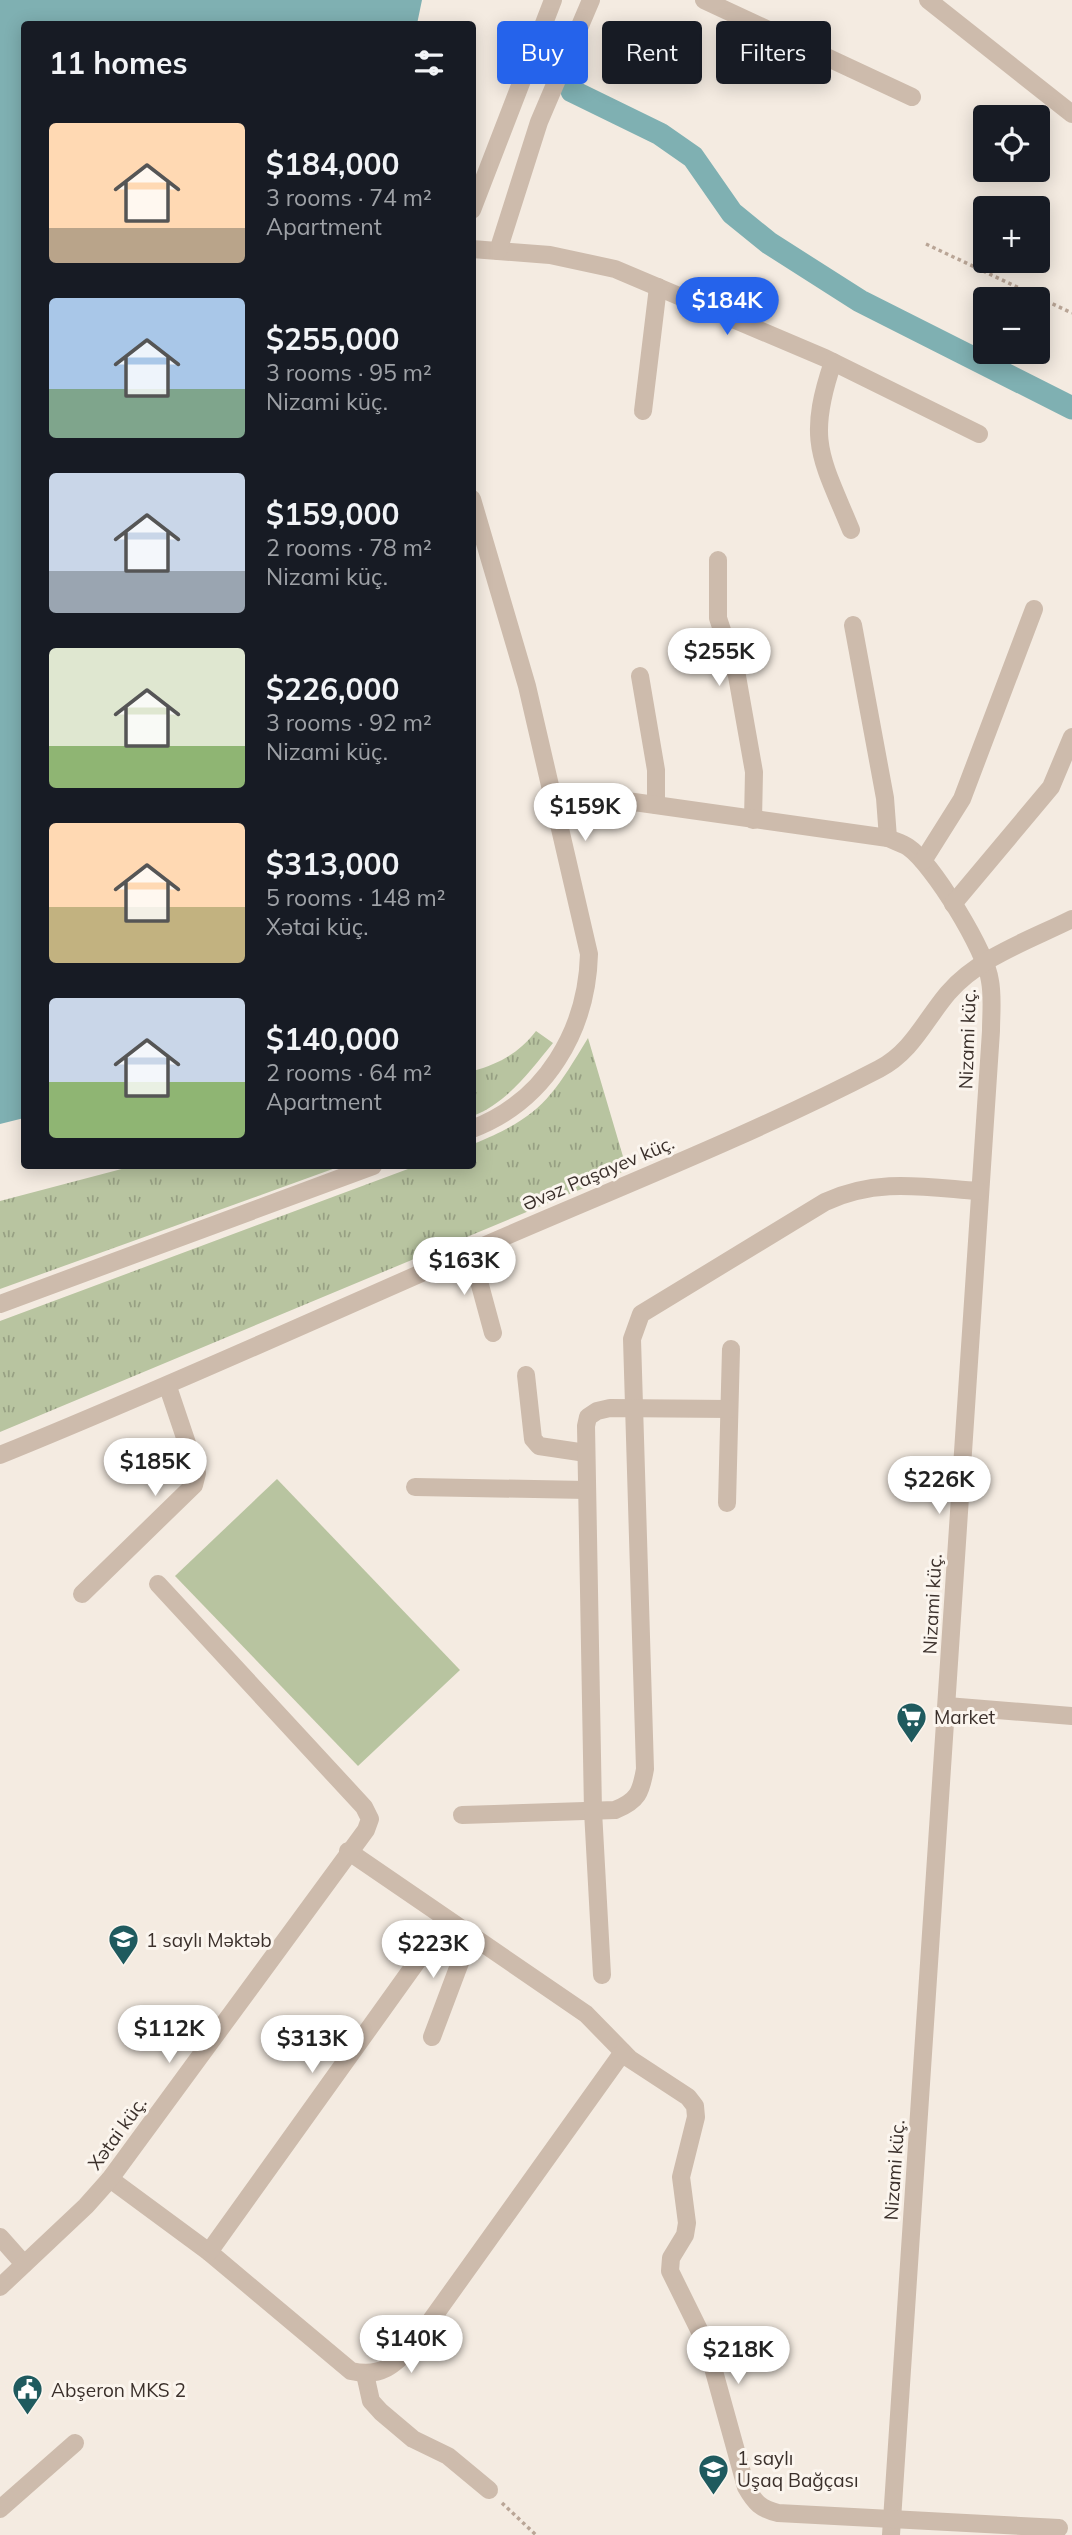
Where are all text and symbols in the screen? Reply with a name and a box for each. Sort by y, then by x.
chip: Buy [497,21,588,84]
chip: Rent [602,21,702,84]
chip: Filters [716,21,831,84]
text: 11 homes [49,44,188,82]
icon: filters [410,44,448,82]
map controls [973,105,1050,364]
button: locate [973,105,1050,182]
text: $184,000 [266,145,399,183]
icon: home [105,151,189,235]
text: 3 rooms · 74 m² [266,183,432,212]
button: + [973,196,1050,273]
text: Apartment [266,212,382,241]
pin: $184K [678,278,776,337]
text: $184K [692,285,762,314]
button: − [973,287,1050,364]
text: $255,000 [266,320,399,358]
icon: home [105,326,189,410]
text: 3 rooms · 95 m² [266,358,432,387]
text: Nizami küç. [266,387,388,416]
text: $159,000 [266,495,399,533]
icon: home [105,501,189,585]
text: 2 rooms · 78 m² [266,533,432,562]
text: Nizami küç. [266,562,388,591]
pin: $255K [670,628,768,688]
text: $255K [684,636,754,665]
text: $226,000 [266,670,399,708]
icon: home [105,676,189,760]
text: 3 rooms · 92 m² [266,708,432,737]
text: Nizami küç. [266,737,388,766]
pin: $159K [536,784,634,843]
text: $159K [550,791,620,820]
text: $313,000 [266,845,399,883]
icon: home [105,851,189,935]
text: 5 rooms · 148 m² [266,883,446,912]
text: Xətai küç. [266,912,369,941]
street label: Nizami küç. [953,988,981,1090]
text: $140,000 [266,1020,399,1058]
icon: home [105,1026,189,1110]
text: 2 rooms · 64 m² [266,1058,432,1087]
text: Apartment [266,1087,382,1116]
street label: Əvəz Paşayev küç. [518,1130,678,1216]
pin: $163K [415,1238,513,1297]
text: $163K [429,1245,499,1274]
pin: $185K [106,1438,204,1498]
text: $185K [120,1446,190,1475]
pin: $226K [890,1456,988,1516]
text: $226K [904,1464,974,1493]
street label: Nizami küç. [917,1553,947,1655]
supermarket icon: Market [894,1700,928,1744]
place label: Market [934,1705,995,1729]
pin: $223K [384,1920,482,1980]
school or university icon: 1 saylı Məktəb [106,1923,140,1967]
place label: 1 saylı Məktəb [146,1928,272,1952]
text: $223K [398,1928,468,1957]
pin: $112K [120,2006,218,2065]
text: $112K [134,2013,204,2042]
pin: $313K [263,2016,361,2075]
text: $313K [277,2023,347,2052]
street label: Xətai küç. [82,2092,152,2174]
street label: Nizami küç. [879,2119,909,2221]
pin: $140K [362,2316,460,2375]
text: $140K [376,2323,446,2352]
pin: $218K [689,2326,787,2386]
text: $218K [703,2334,773,2363]
public building icon: Abşeron MKS 2 [11,2373,45,2417]
place label: Abşeron MKS 2 [51,2378,186,2402]
place label: 1 saylı Uşaq Bağçası [737,2446,859,2492]
school or university icon: 1 saylı Uşaq Bağçası [697,2452,731,2496]

